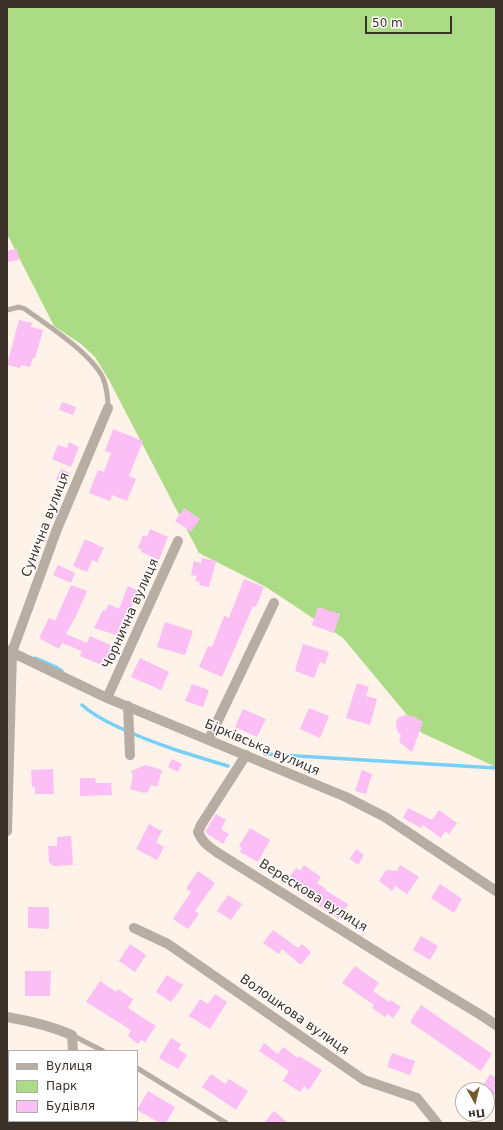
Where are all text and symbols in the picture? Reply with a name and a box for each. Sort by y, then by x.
scale bar [367,8,454,34]
text: 50 m [372,16,403,30]
street label: Сунична вулиця [19,470,73,580]
street label: Чорнична вулиця [100,556,162,672]
street label: Бірківська вулиця [202,717,322,779]
street label: Верескова вулиця [256,856,370,936]
street label: Волошкова вулиця [237,972,351,1058]
legend [8,1050,138,1122]
text: Вулиця [46,1059,92,1073]
text: Парк [46,1079,77,1093]
north arrow [455,1082,495,1122]
text: Будівля [46,1099,95,1113]
text: Пн [467,1106,486,1121]

